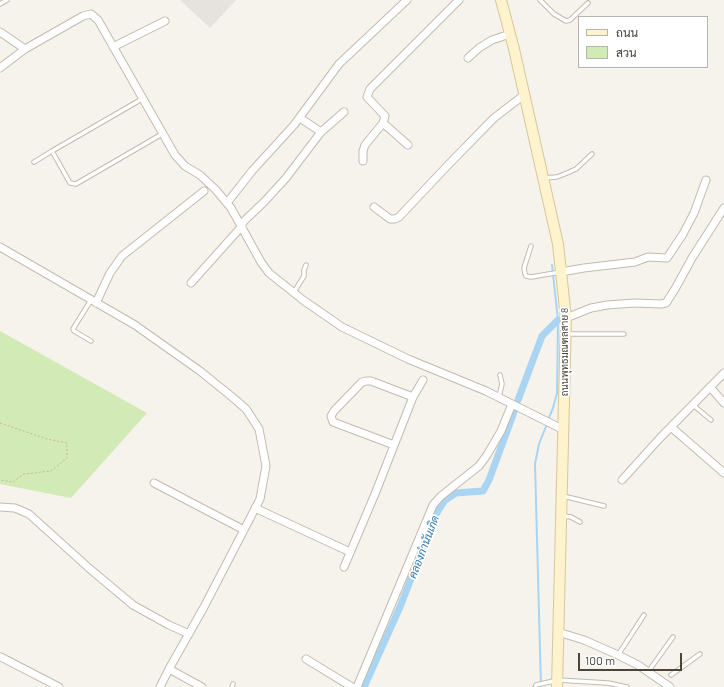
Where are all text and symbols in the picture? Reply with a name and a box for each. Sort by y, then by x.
legend [578,16,708,68]
text: ถนน [616,25,638,39]
text: สวน [616,45,637,59]
street label: ถนนพุทธมณฑลสาย 8 [559,308,571,396]
water label: คลองกำนันเกิด [406,514,442,580]
scale bar [580,645,684,671]
text: 100 m [585,653,615,667]

